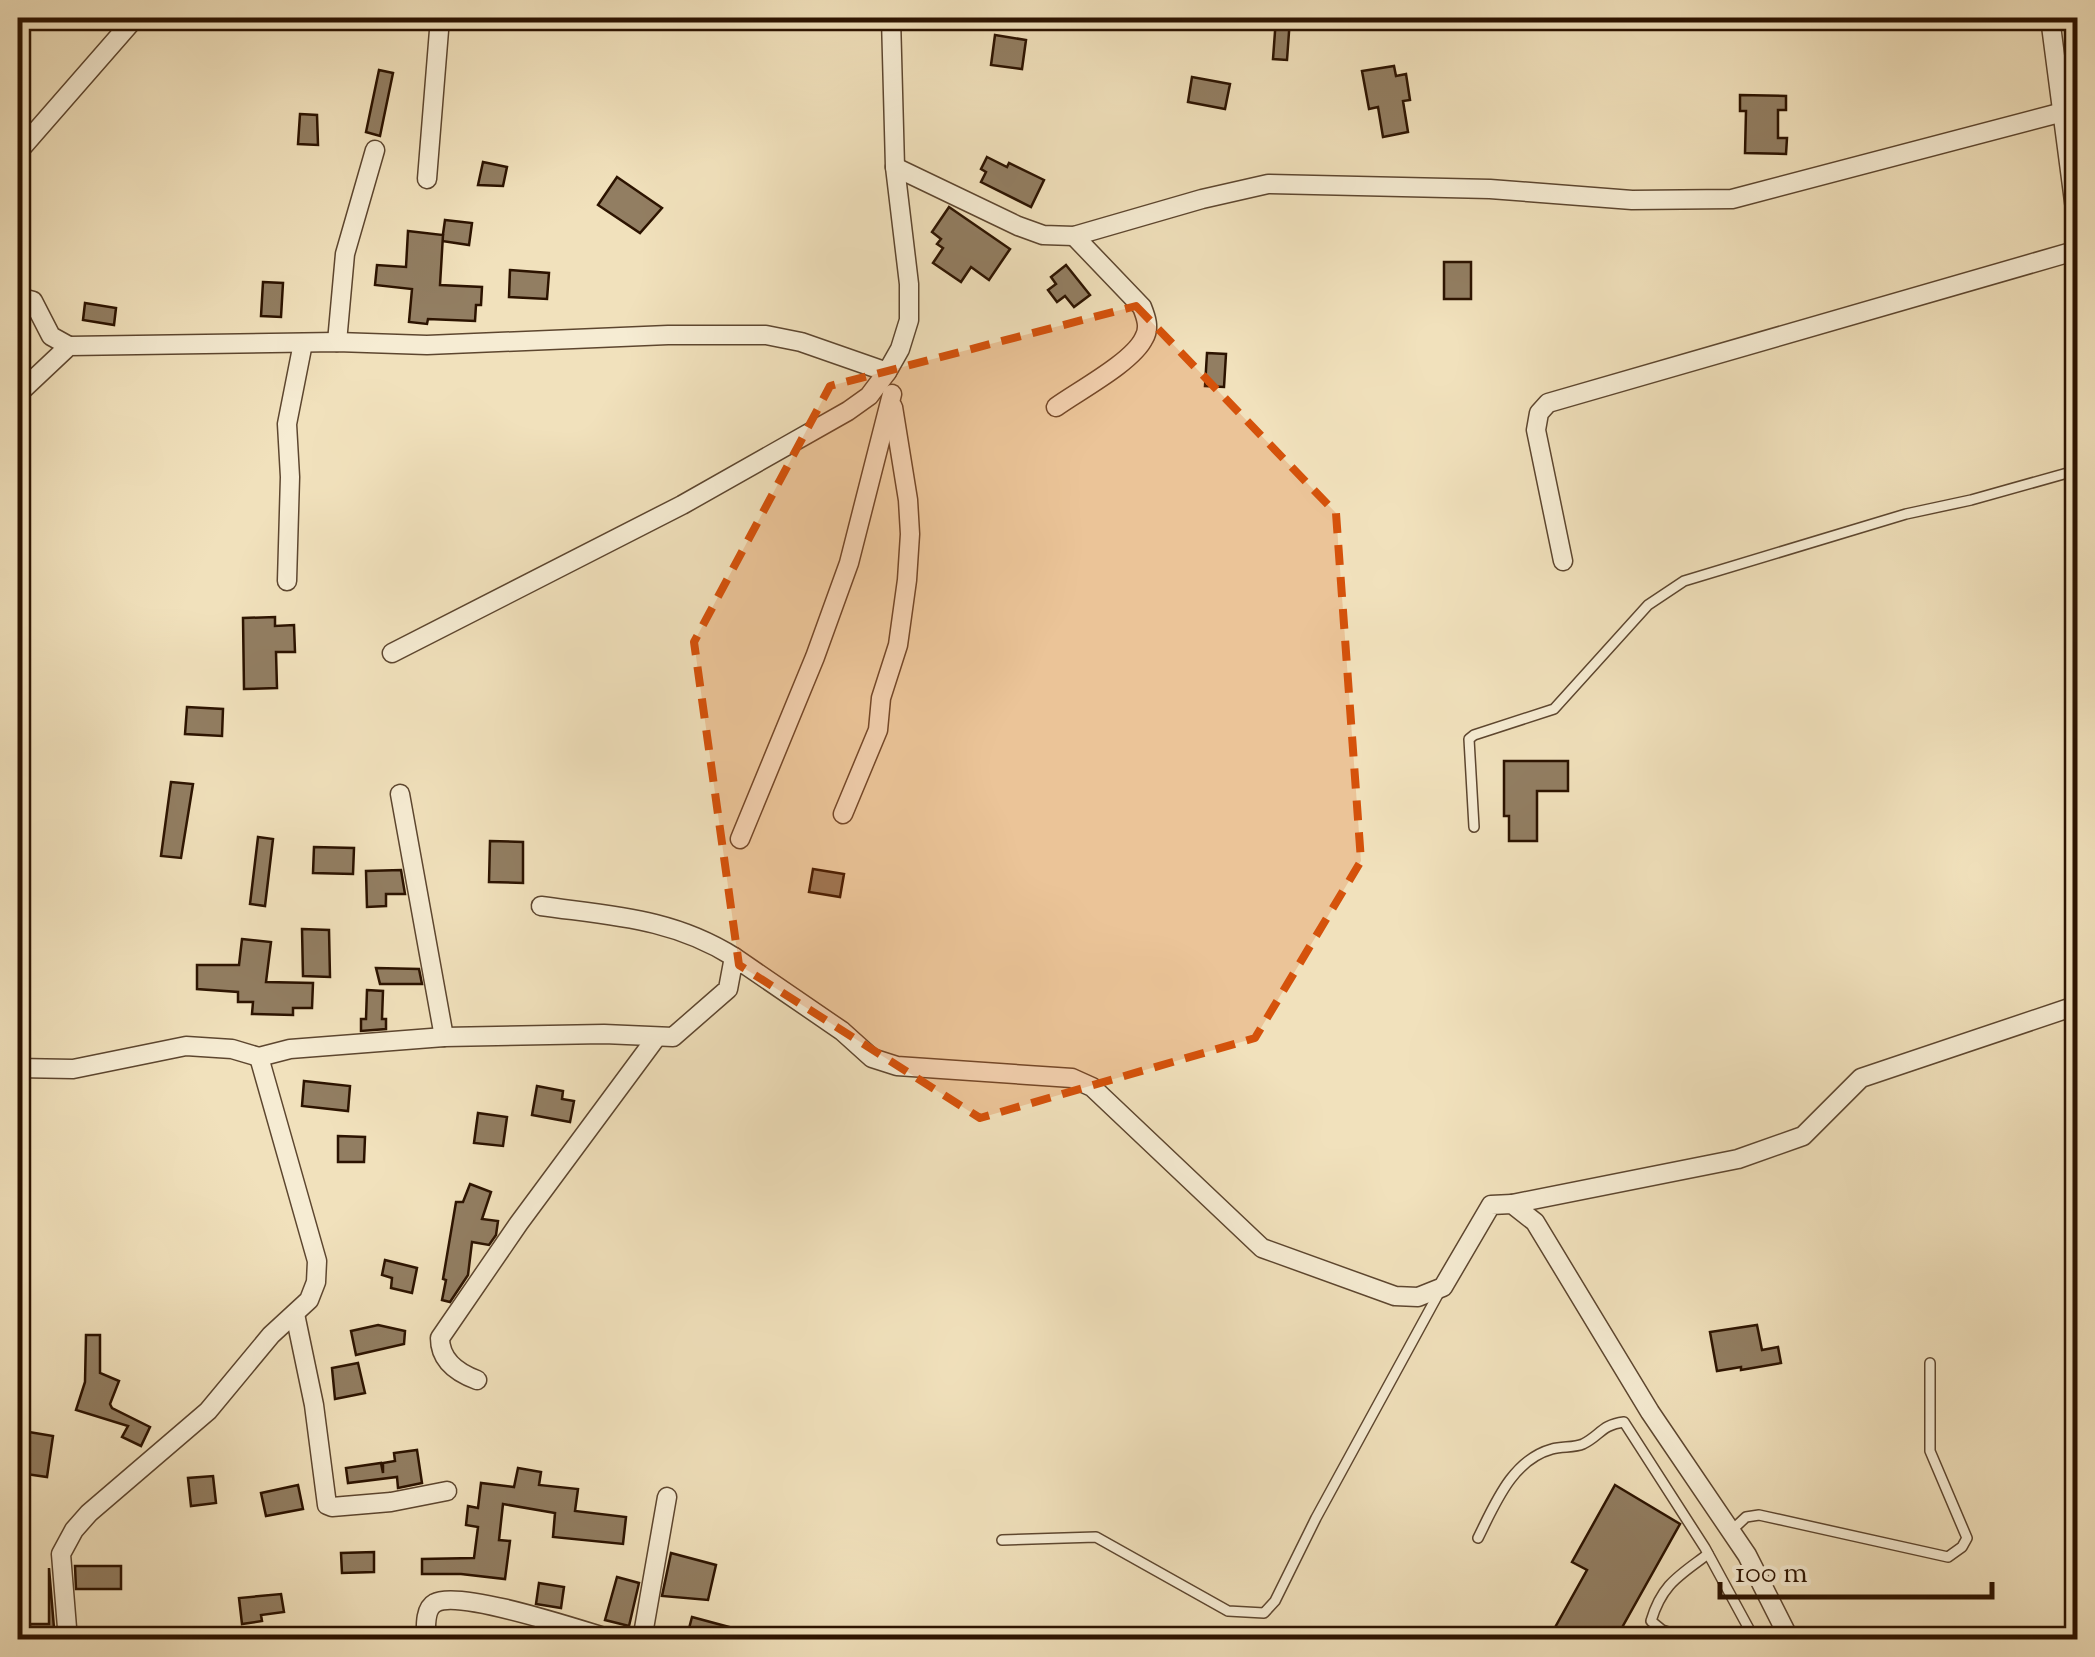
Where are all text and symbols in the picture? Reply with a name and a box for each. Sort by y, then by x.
scale bar [1720,1537,1992,1599]
text: 100 m [1735,1553,1808,1596]

